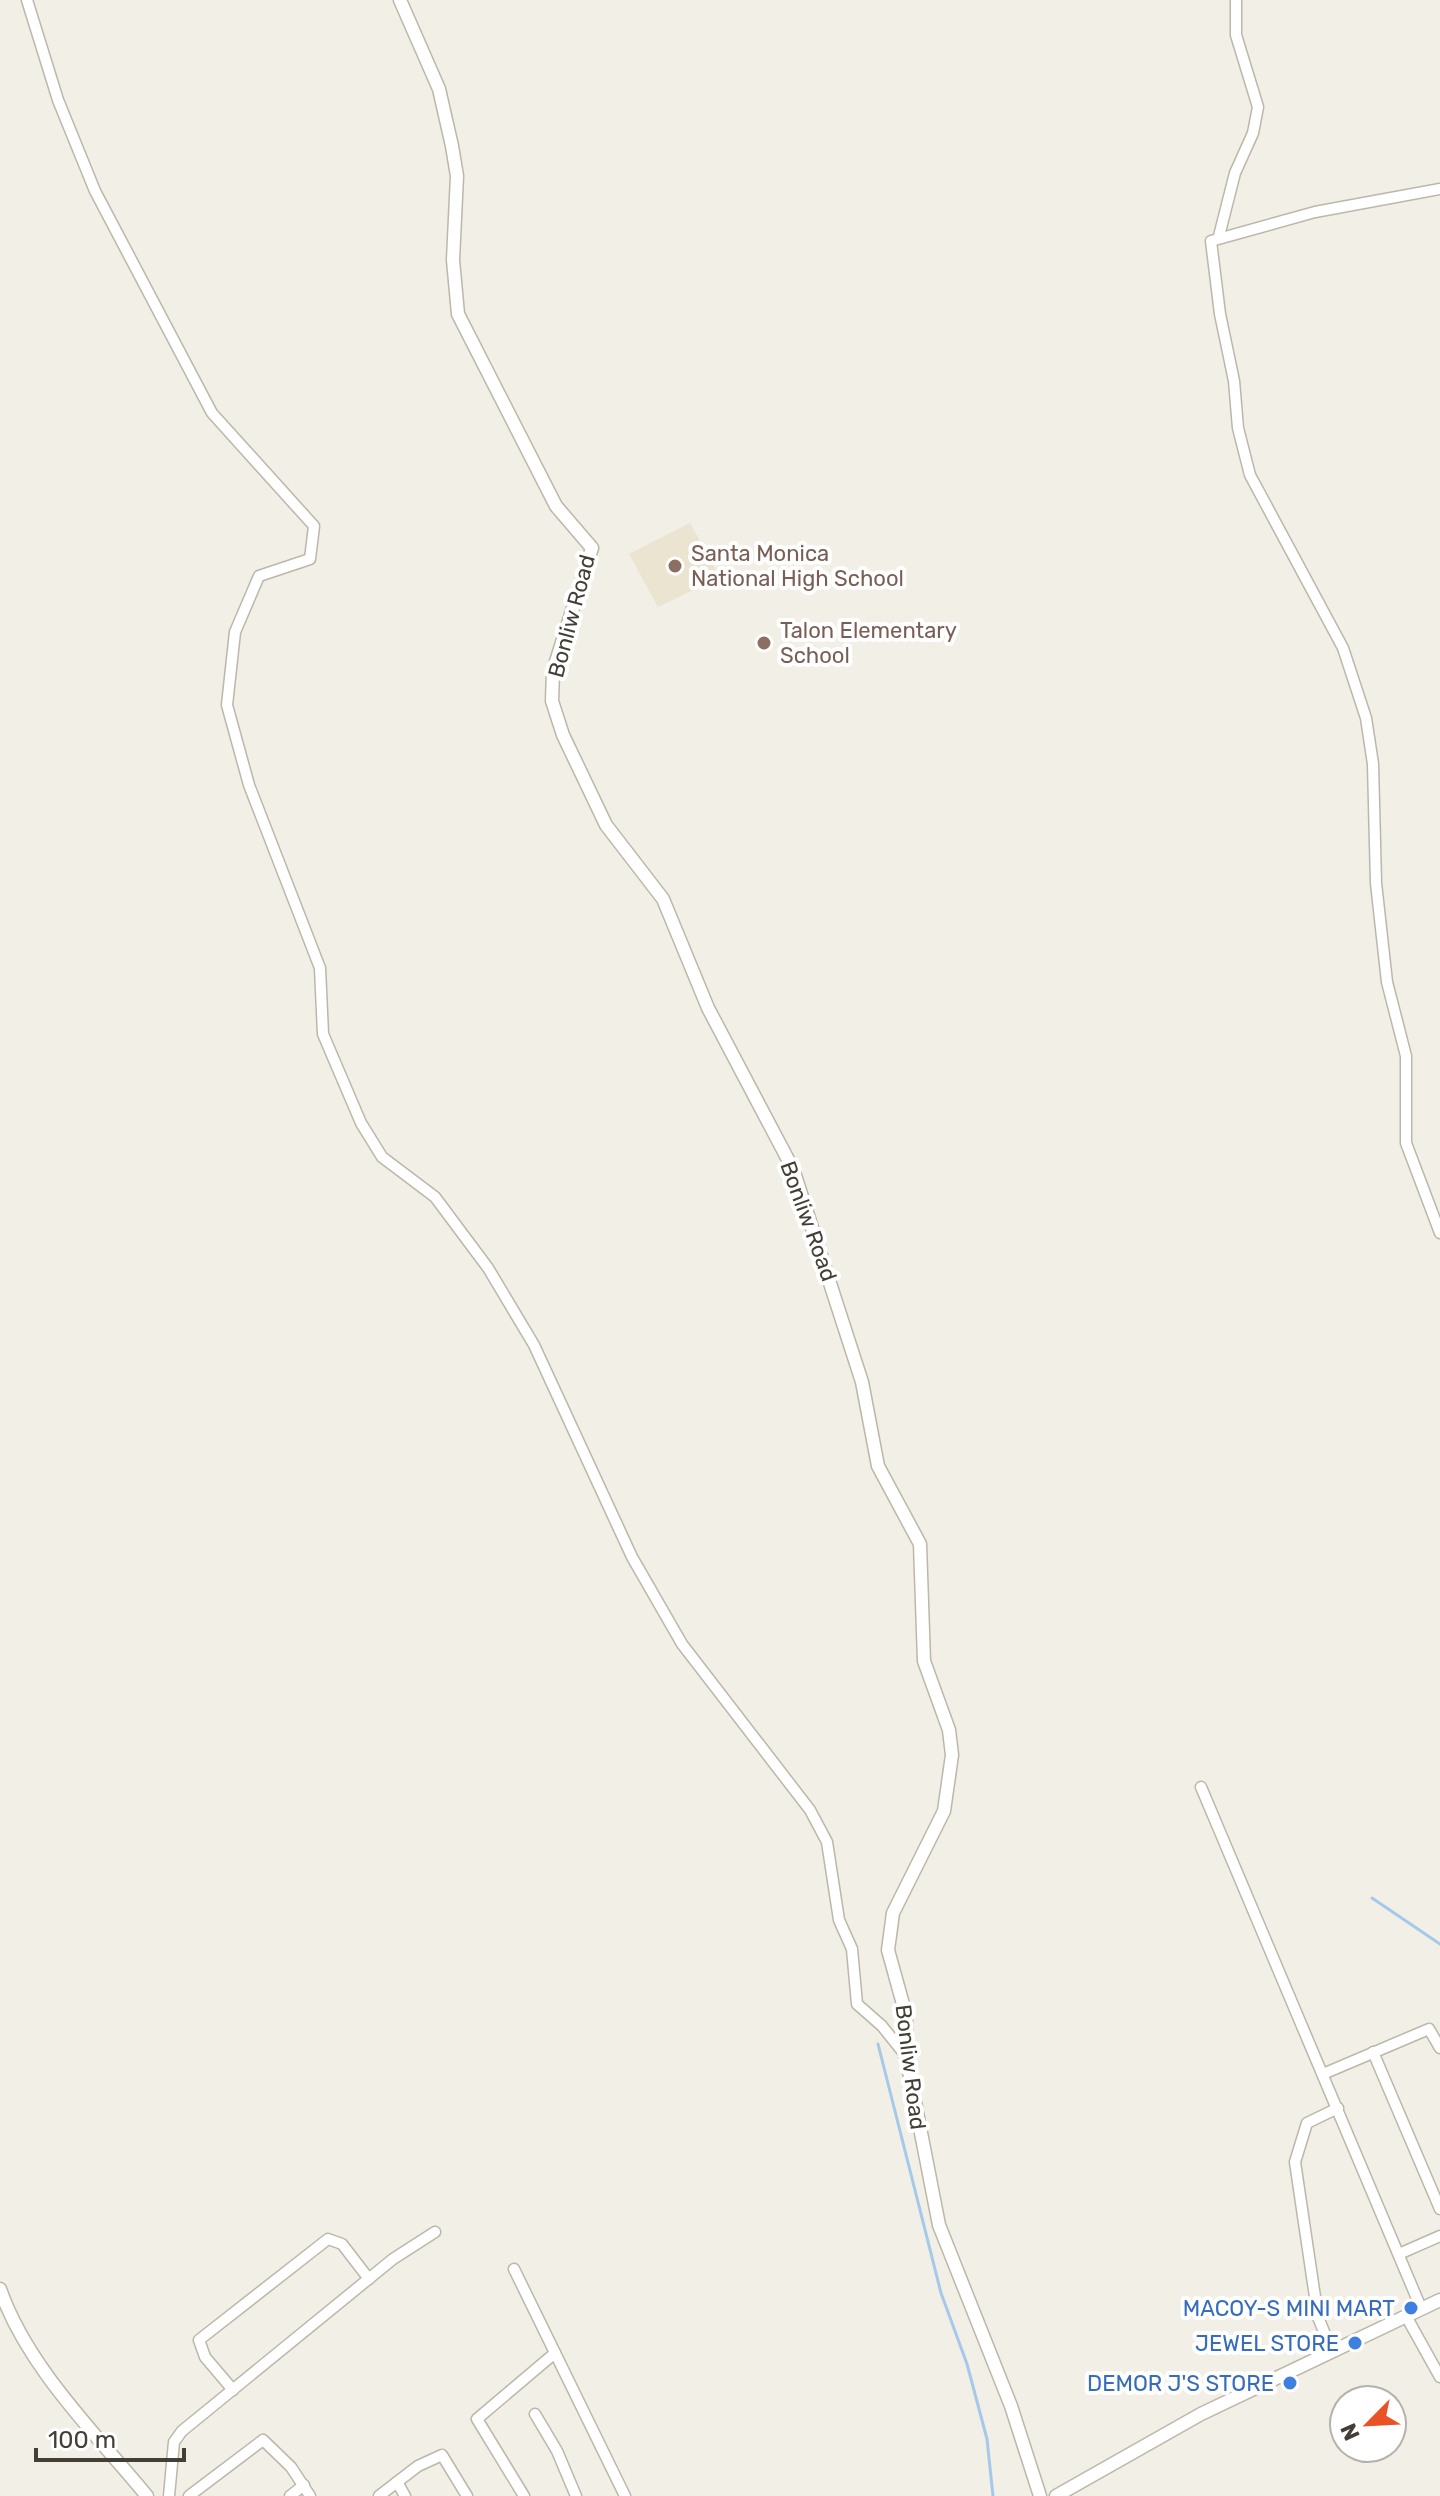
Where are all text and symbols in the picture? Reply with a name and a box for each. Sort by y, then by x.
place label: Santa Monica National High School [691,540,904,592]
street label: Bonliw Road [542,552,601,680]
marker: Santa Monica National High School [666,557,684,575]
place label: Talon Elementary School [780,617,957,669]
marker: Talon Elementary School [755,634,773,652]
street label: Bonliw Road [774,1157,843,1285]
street label: Bonliw Road [889,2003,932,2131]
place label: MACOY-S MINI MART [1183,2295,1395,2322]
marker: MACOY-S MINI MART [1402,2299,1420,2317]
place label: JEWEL STORE [1195,2330,1339,2357]
marker: JEWEL STORE [1346,2334,1364,2352]
place label: DEMOR J'S STORE [1087,2370,1274,2397]
marker: DEMOR J'S STORE [1281,2374,1299,2392]
north arrow [1328,2384,1408,2464]
scale bar [36,2412,184,2462]
text: N [1335,2419,1366,2445]
text: 100 m [48,2426,116,2454]

